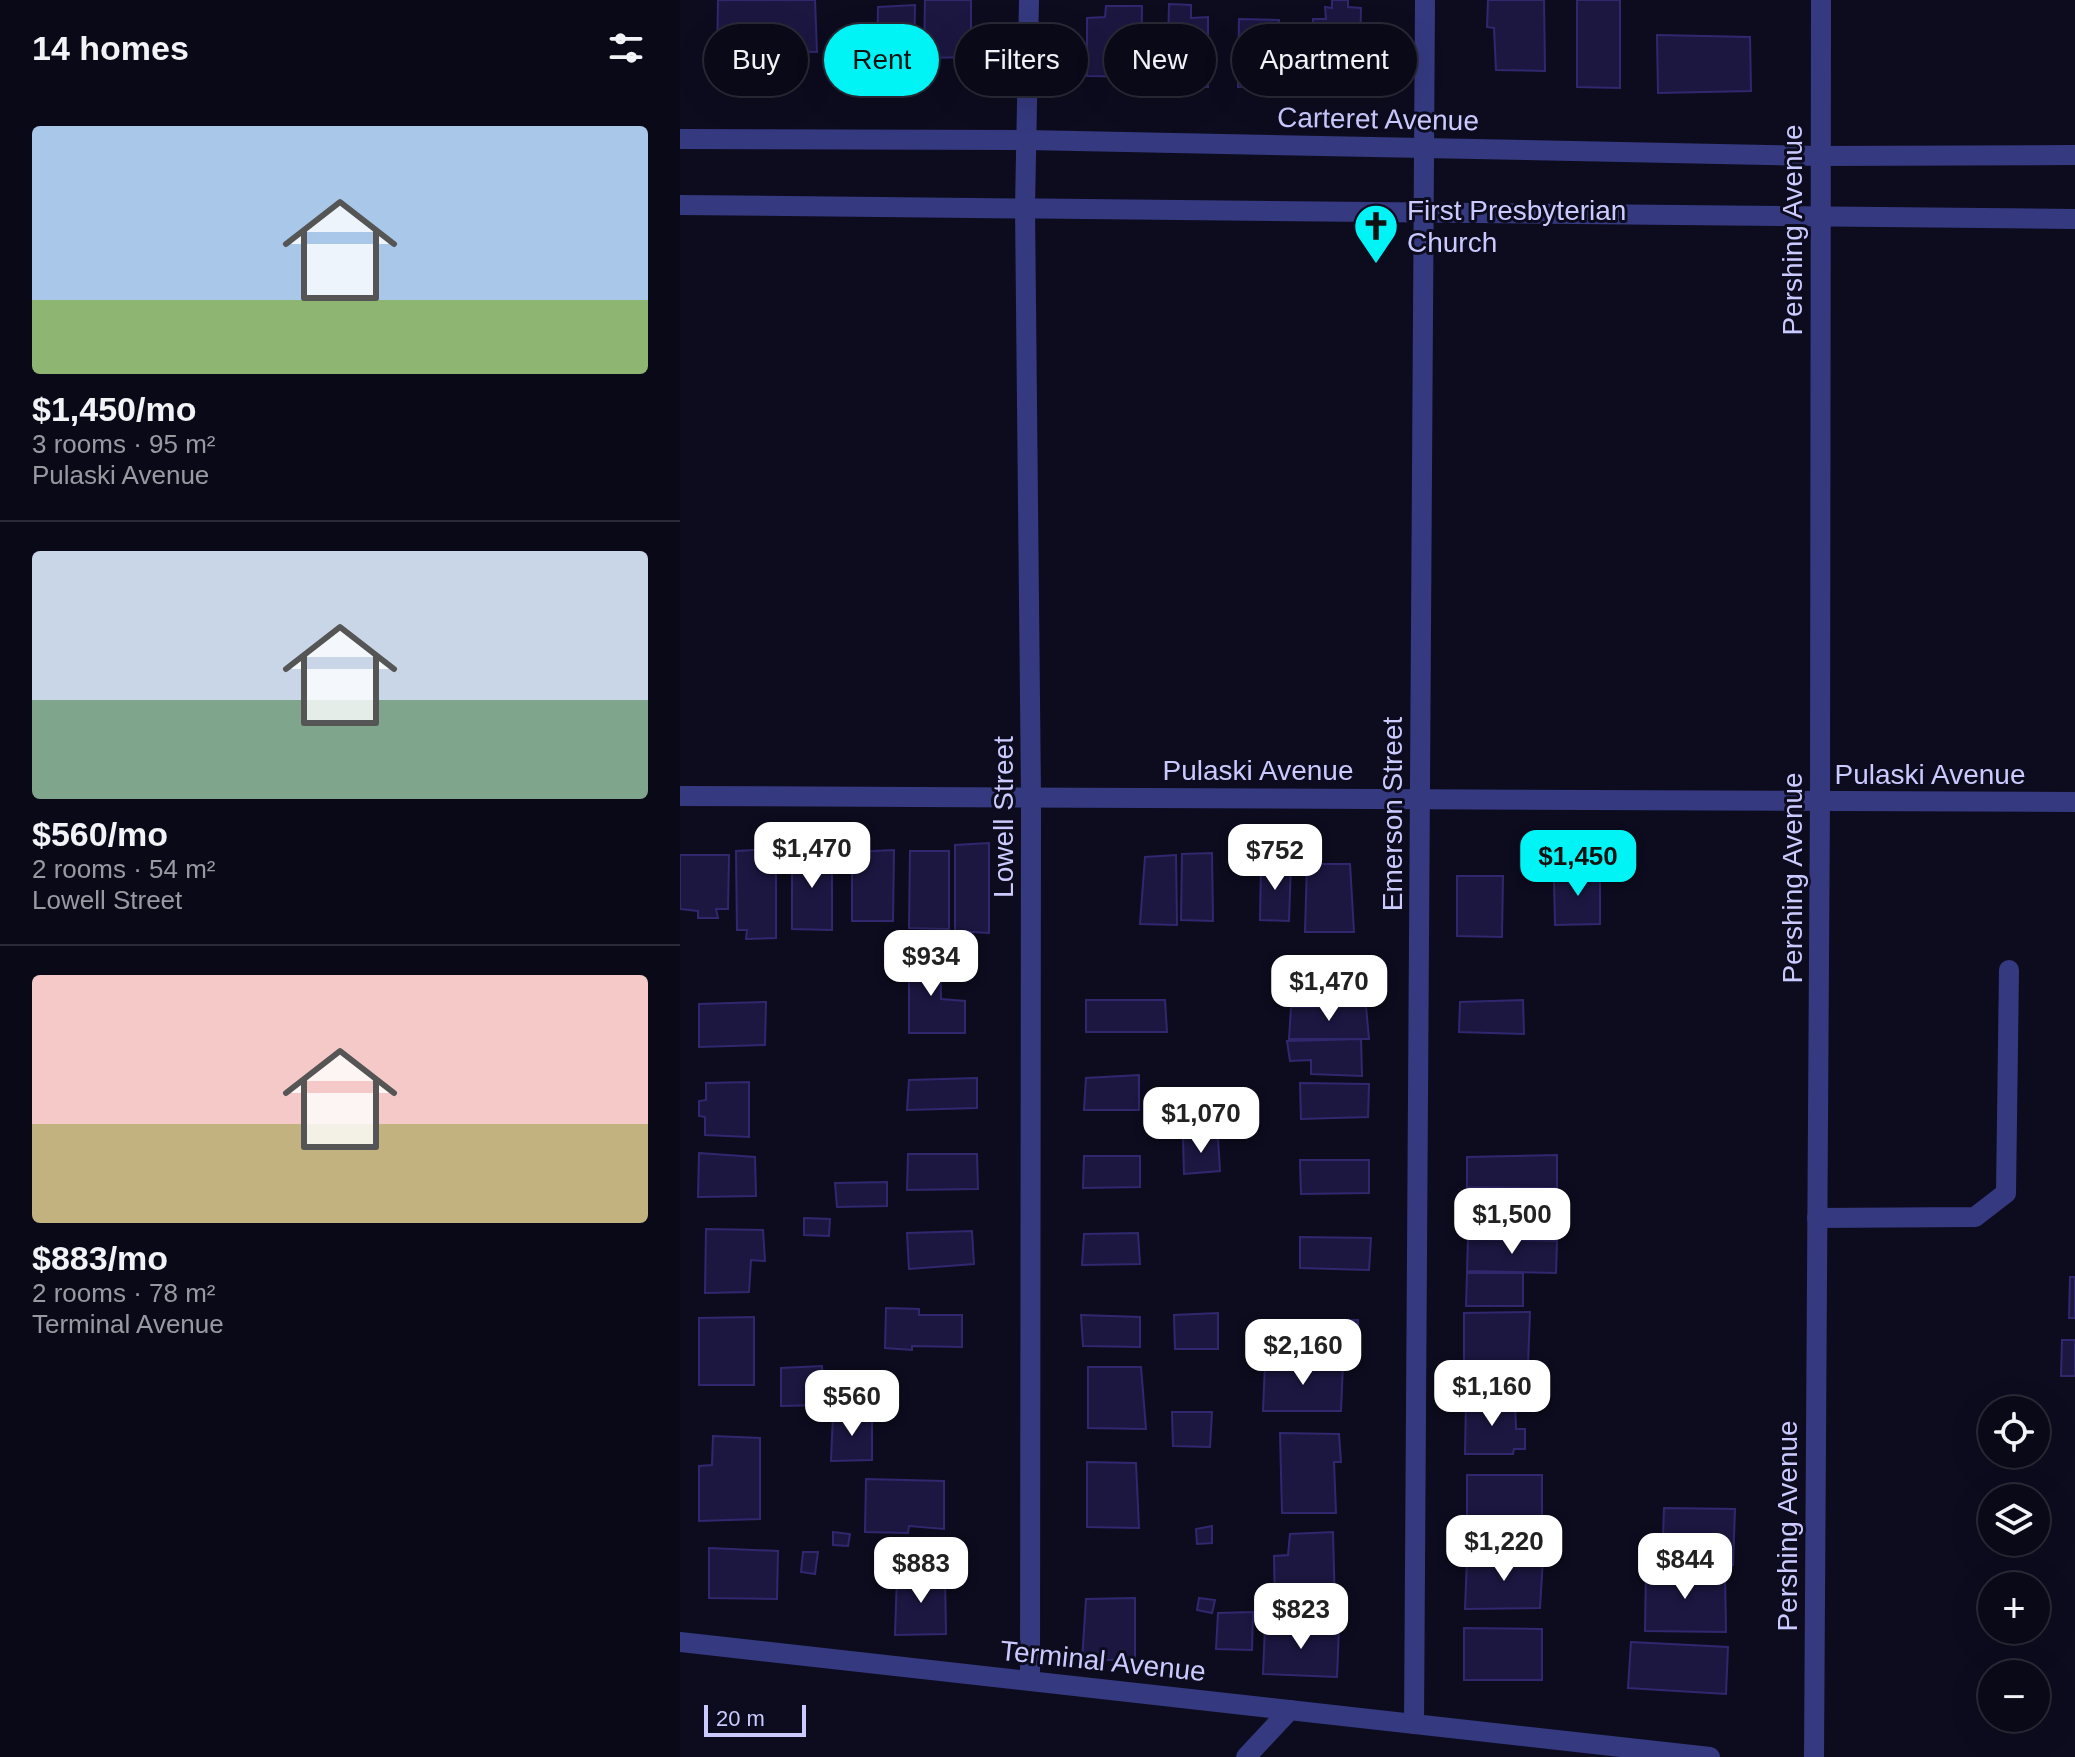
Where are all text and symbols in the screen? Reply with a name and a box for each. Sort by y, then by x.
chip: Buy [704,24,808,96]
chip: Rent [824,24,939,96]
chip: Filters [955,24,1088,96]
chip: New [1104,24,1216,96]
chip: Apartment [1232,24,1417,96]
icon: filters [604,26,648,70]
text: 14 homes [32,29,189,67]
street label: Carteret Avenue [1277,102,1479,136]
street label: Pershing Avenue [1777,124,1808,336]
icon: home [268,178,412,322]
place label: First Presbyterian Church [1407,195,1626,258]
church icon: First Presbyterian Church [1352,202,1400,265]
text: $1,450/mo [32,390,196,428]
text: 3 rooms · 95 m² [32,429,216,459]
text: Pulaski Avenue [32,460,209,490]
icon: home [268,603,412,747]
street label: Emerson Street [1377,717,1408,911]
street label: Lowell Street [988,736,1019,898]
street label: Pulaski Avenue [1163,755,1353,786]
street label: Pulaski Avenue [1835,759,2025,790]
street label: Pershing Avenue [1777,772,1808,984]
text: $560/mo [32,815,168,853]
pin: $1,470 [747,822,877,890]
pin: $752 [1228,824,1322,892]
pin: $1,450 [1513,830,1643,898]
text: $1,470 [772,833,852,863]
text: $752 [1246,835,1304,865]
text: $1,450 [1538,841,1618,871]
text: 2 rooms · 54 m² [32,854,216,884]
text: Lowell Street [32,885,182,915]
pin: $934 [884,930,978,998]
text: $934 [902,941,960,971]
pin: $1,470 [1264,955,1394,1023]
text: $1,470 [1289,966,1369,996]
icon: home [268,1027,412,1171]
pin: $1,070 [1136,1087,1266,1155]
text: $1,070 [1161,1098,1241,1128]
pin: $1,500 [1447,1188,1577,1256]
text: $1,500 [1472,1199,1552,1229]
text: $883/mo [32,1239,168,1277]
text: 2 rooms · 78 m² [32,1278,216,1308]
text: Terminal Avenue [32,1309,224,1339]
pin: $2,160 [1238,1319,1368,1387]
text: $2,160 [1263,1330,1343,1360]
pin: $1,160 [1427,1360,1557,1428]
pin: $560 [805,1370,899,1438]
text: $1,160 [1452,1371,1532,1401]
text: $560 [823,1381,881,1411]
map controls [1978,1396,2050,1732]
button: locate [1978,1396,2050,1468]
street label: Pershing Avenue [1772,1420,1803,1632]
button: layers [1978,1484,2050,1556]
pin: $1,220 [1439,1515,1569,1583]
text: $1,220 [1464,1526,1544,1556]
pin: $844 [1638,1533,1732,1601]
pin: $883 [874,1537,968,1605]
text: $844 [1656,1544,1714,1574]
text: $883 [892,1548,950,1578]
button: + [1978,1572,2050,1644]
pin: $823 [1254,1583,1348,1651]
text: $823 [1272,1594,1330,1624]
street label: Terminal Avenue [999,1635,1207,1687]
button: − [1978,1660,2050,1732]
scale bar [704,1701,806,1737]
text: 20 m [716,1706,765,1731]

